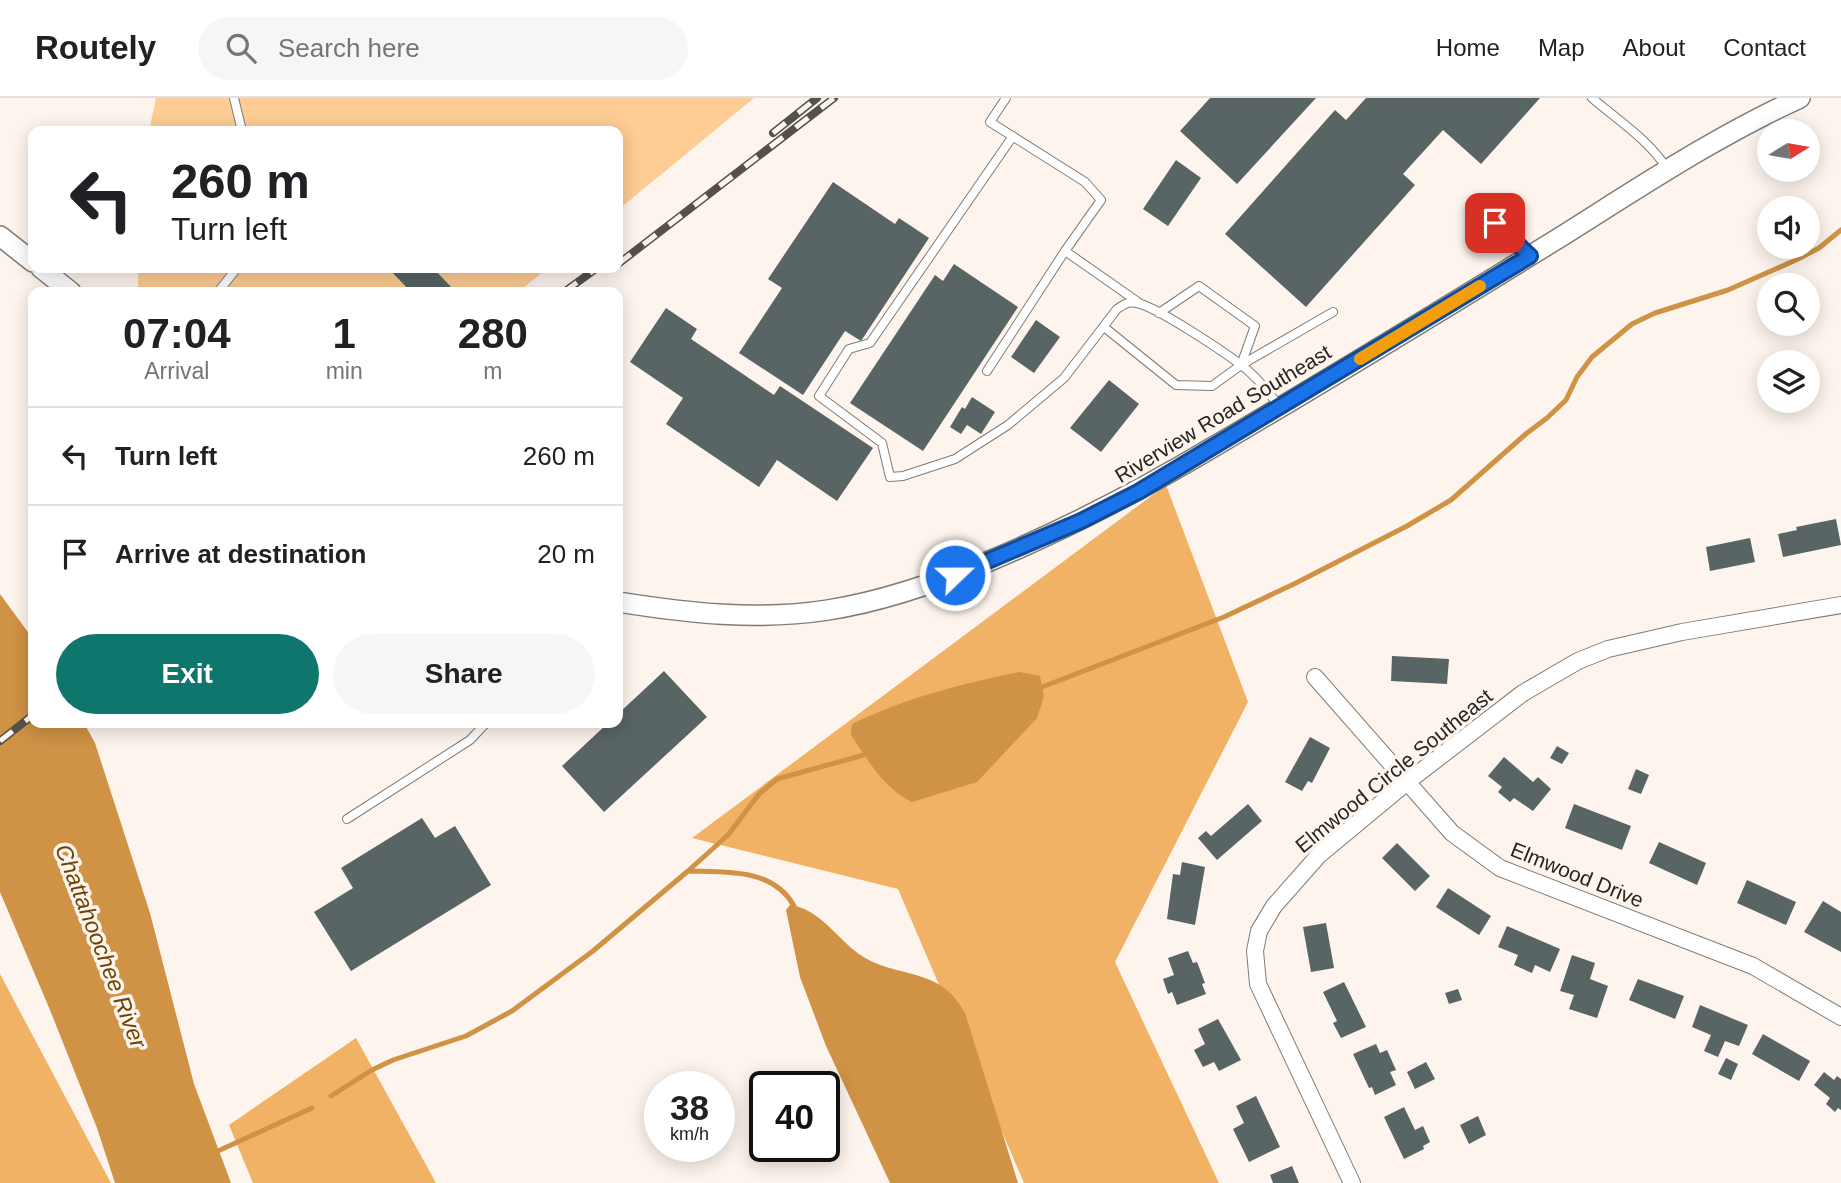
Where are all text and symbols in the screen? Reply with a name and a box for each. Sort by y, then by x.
search box [198,17,688,80]
text: Routely [35,29,156,66]
icon: search [222,29,260,67]
text: Search here [278,33,420,63]
text: Home [1436,34,1500,61]
text: Map [1538,34,1585,61]
text: About [1623,34,1685,61]
text: Contact [1723,34,1806,61]
north arrow [1757,119,1820,182]
map controls [1757,119,1820,413]
icon: left [56,154,147,245]
text: 260 m [171,154,310,208]
pin [1465,193,1525,253]
button: sound [1757,196,1820,259]
icon: arrive [1476,204,1514,242]
text: Turn left [171,211,287,247]
button: search [1757,273,1820,336]
text: 07:04 [123,310,231,357]
text: 1 [332,310,356,357]
text: 280 [458,310,528,357]
street label: Riverview Road Southeast [1111,340,1335,487]
button: layers [1757,350,1820,413]
text: Arrival [144,358,209,384]
text: min [326,358,363,384]
text: m [483,358,502,384]
icon: left [56,437,94,475]
text: Turn left [115,441,217,471]
text: 260 m [523,441,595,471]
icon: arrive [56,535,94,573]
position arrow [918,538,992,612]
text: Arrive at destination [115,539,366,569]
text: 20 m [537,539,595,569]
button: Exit [56,634,319,714]
button: Share [333,634,595,714]
street label: Elmwood Circle Southeast [1291,684,1497,857]
street label: Elmwood Drive [1507,837,1647,912]
water label: Chattahoochee River [50,840,152,1053]
speed limit sign: 40 [749,1071,840,1162]
text: 38 [670,1088,709,1127]
text: km/h [670,1124,709,1144]

